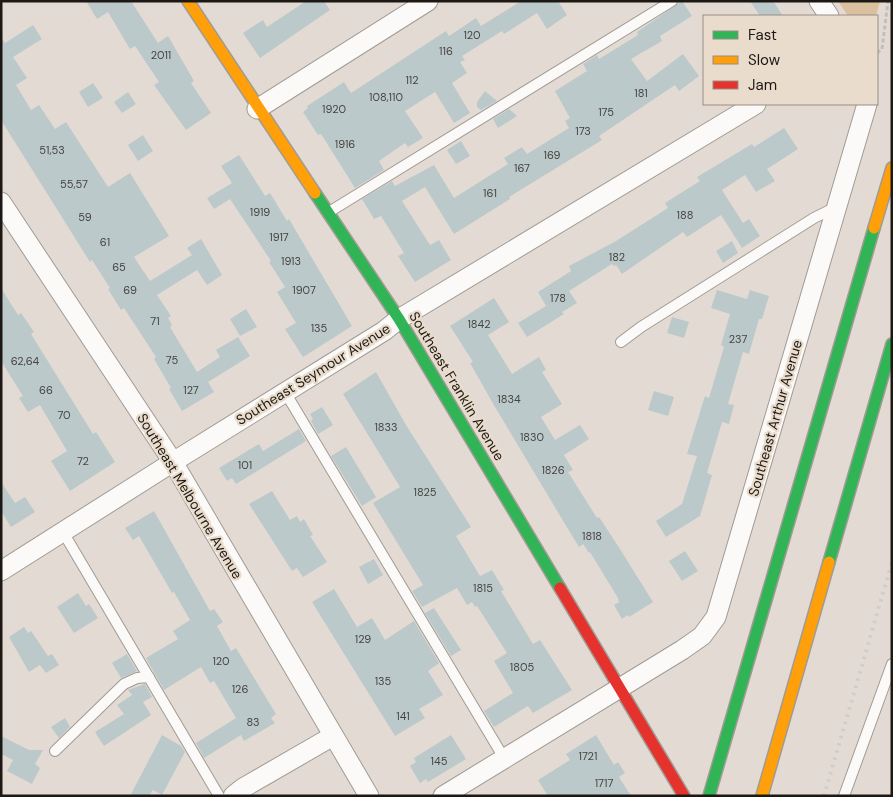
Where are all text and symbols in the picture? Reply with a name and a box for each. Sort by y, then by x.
legend [703,15,878,105]
text: Fast [748,25,777,45]
house number: 120 [463,28,481,42]
house number: 116 [439,44,453,58]
house number: 2011 [151,48,171,62]
text: Slow [748,50,781,70]
house number: 112 [405,73,419,87]
text: Jam [748,75,777,95]
house number: 181 [634,86,648,100]
house number: 108,110 [369,90,403,104]
house number: 1920 [322,102,346,116]
house number: 175 [598,105,614,119]
house number: 173 [575,124,591,138]
house number: 1916 [335,137,355,151]
house number: 51,53 [39,143,65,157]
house number: 169 [543,148,561,162]
house number: 167 [514,161,530,175]
house number: 55,57 [60,177,88,191]
house number: 161 [483,186,497,200]
house number: 1919 [250,205,270,219]
house number: 188 [677,208,693,222]
house number: 59 [78,210,92,224]
house number: 1917 [269,230,289,244]
house number: 61 [100,235,110,249]
house number: 182 [609,250,625,264]
house number: 1913 [281,254,301,268]
house number: 65 [112,260,126,274]
house number: 69 [123,283,137,297]
house number: 1907 [292,283,316,297]
house number: 178 [550,291,566,305]
street label: Southeast Franklin Avenue [405,308,509,464]
house number: 71 [150,314,160,328]
house number: 1842 [467,317,491,331]
street label: Southeast Seymour Avenue [233,319,393,429]
house number: 135 [311,321,328,335]
house number: 237 [729,332,747,346]
street label: Southeast Arthur Avenue [744,338,806,498]
house number: 75 [166,353,178,367]
house number: 62,64 [11,354,40,368]
house number: 66 [39,383,53,397]
house number: 127 [183,383,199,397]
house number: 1834 [497,392,521,406]
house number: 70 [57,408,71,422]
street label: Southeast Melbourne Avenue [133,410,247,582]
house number: 1833 [374,420,398,434]
house number: 1830 [520,430,544,444]
house number: 72 [77,454,89,468]
house number: 101 [238,458,252,472]
house number: 1826 [541,463,565,477]
house number: 1825 [414,485,437,499]
house number: 1818 [582,529,602,543]
house number: 1815 [473,581,493,595]
house number: 129 [355,632,371,646]
house number: 120 [212,654,230,668]
house number: 1805 [510,660,534,674]
house number: 135 [375,674,392,688]
house number: 126 [232,682,248,696]
house number: 141 [396,709,410,723]
house number: 83 [246,715,260,729]
house number: 1721 [579,749,597,763]
house number: 145 [431,754,448,768]
house number: 1717 [595,776,613,790]

